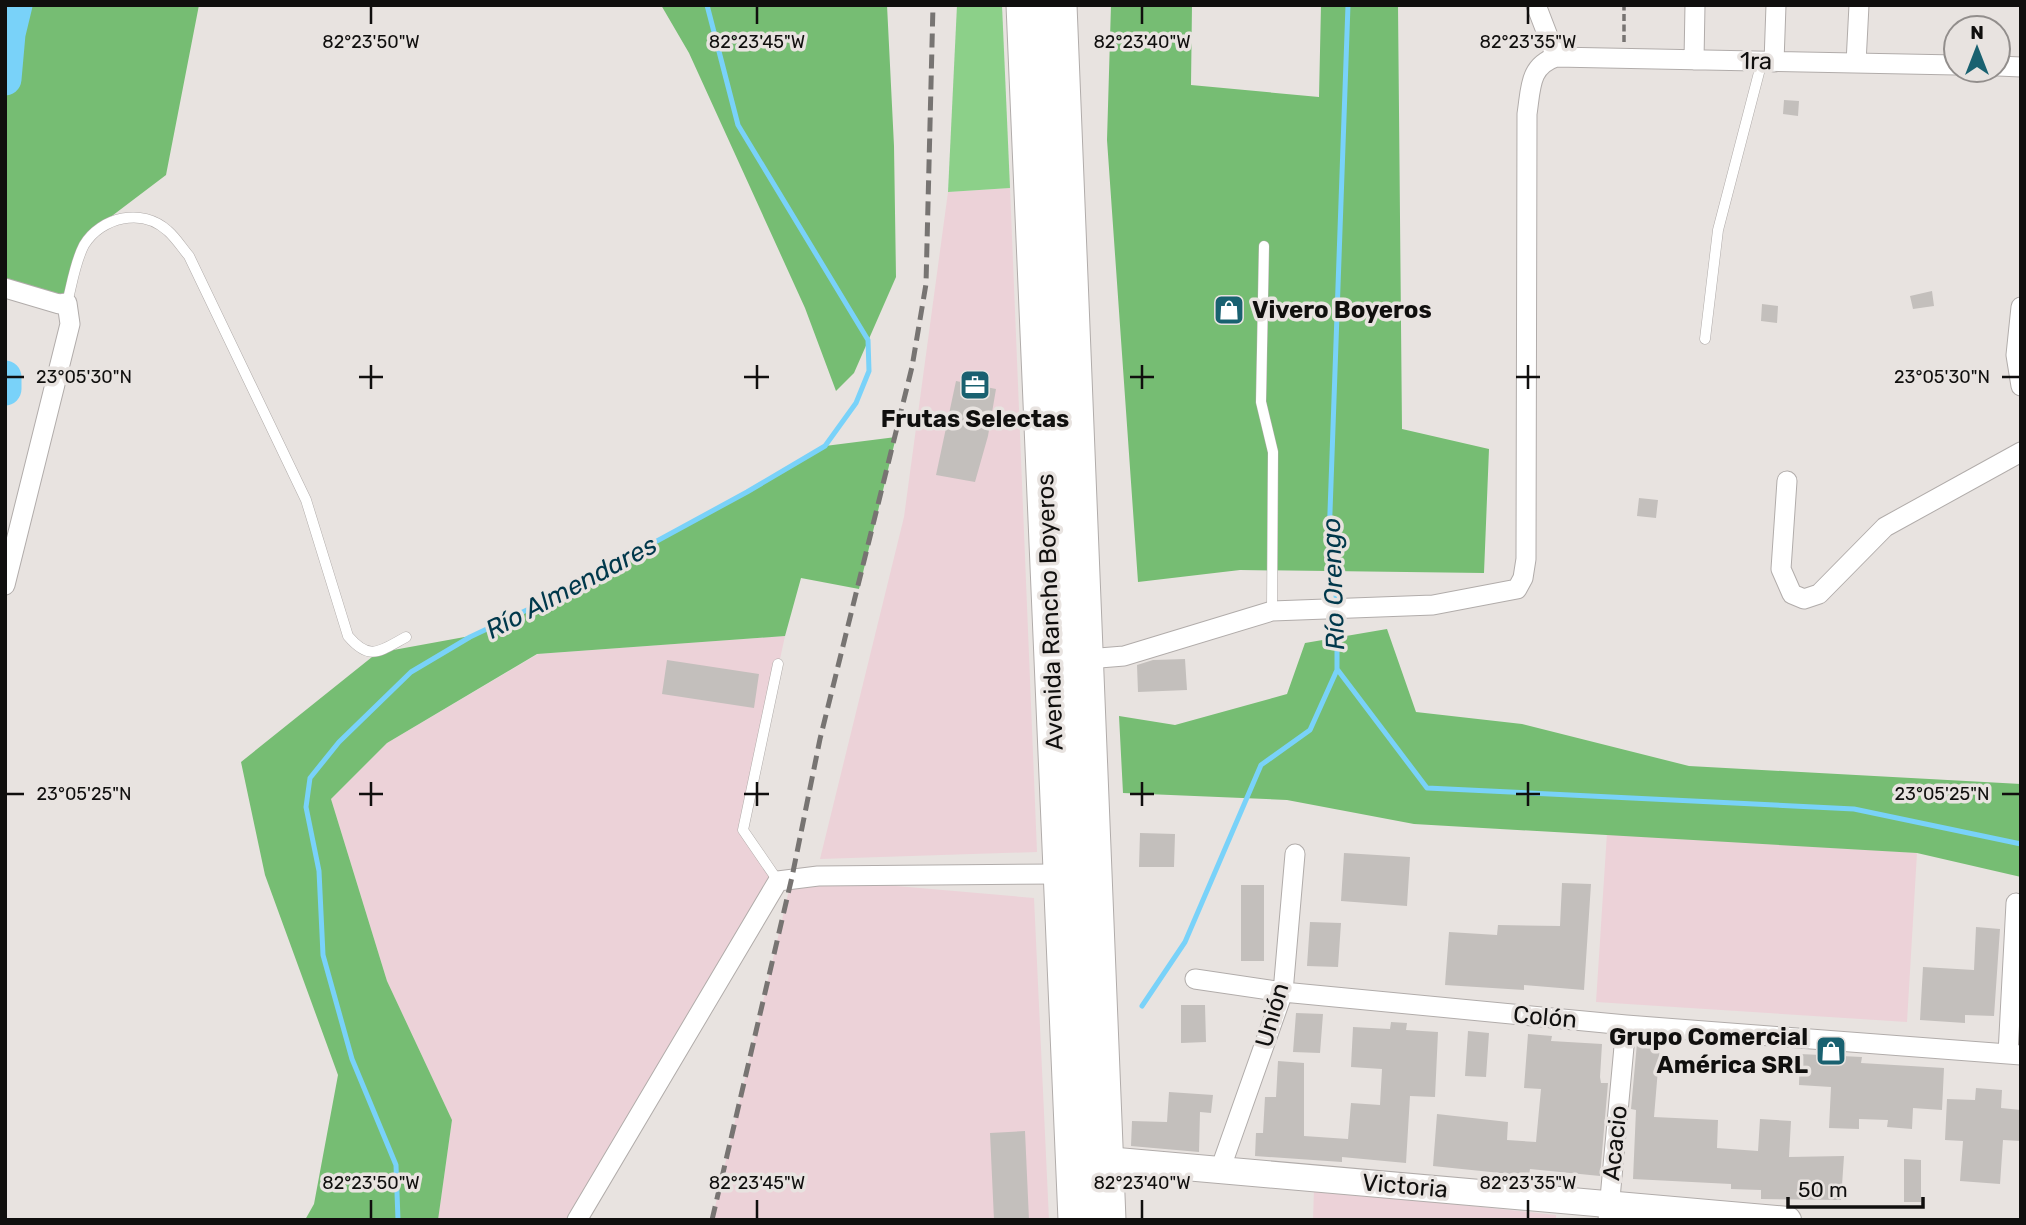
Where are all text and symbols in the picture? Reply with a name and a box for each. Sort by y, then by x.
north arrow [1942,14,2012,84]
text: N [1970,21,1984,44]
text: 82°23'50"W [322,31,420,53]
text: 82°23'45"W [709,31,805,53]
text: 82°23'40"W [1093,31,1191,53]
text: 82°23'35"W [1480,31,1576,53]
street label: 1ra [1740,47,1772,75]
shop icon: Vivero Boyeros [1212,293,1246,327]
place label: Vivero Boyeros [1252,296,1432,324]
text: 23°05'30"N [36,366,132,388]
text: 23°05'30"N [1894,366,1990,388]
office icon: Frutas Selectas [958,368,992,402]
place label: Frutas Selectas [881,405,1069,433]
street label: Avenida Rancho Boyeros [1031,473,1069,751]
water label: Río Orengo [1316,517,1351,651]
water label: Río Almendares [480,529,662,646]
text: 23°05'25"N [37,783,131,805]
text: 23°05'25"N [1895,783,1989,805]
street label: Unión [1250,980,1294,1050]
street label: Colón [1512,1000,1578,1034]
place label: Grupo Comercial América SRL [1609,1023,1808,1079]
shop icon: Grupo Comercial América SRL [1814,1034,1848,1068]
street label: Acacio [1597,1104,1633,1182]
scale bar [1788,1166,1923,1210]
street label: Victoria [1361,1168,1449,1204]
text: 82°23'50"W [322,1172,420,1194]
text: 82°23'45"W [709,1172,805,1194]
text: 82°23'40"W [1093,1172,1191,1194]
text: 82°23'35"W [1480,1172,1576,1194]
text: 50 m [1798,1177,1848,1202]

